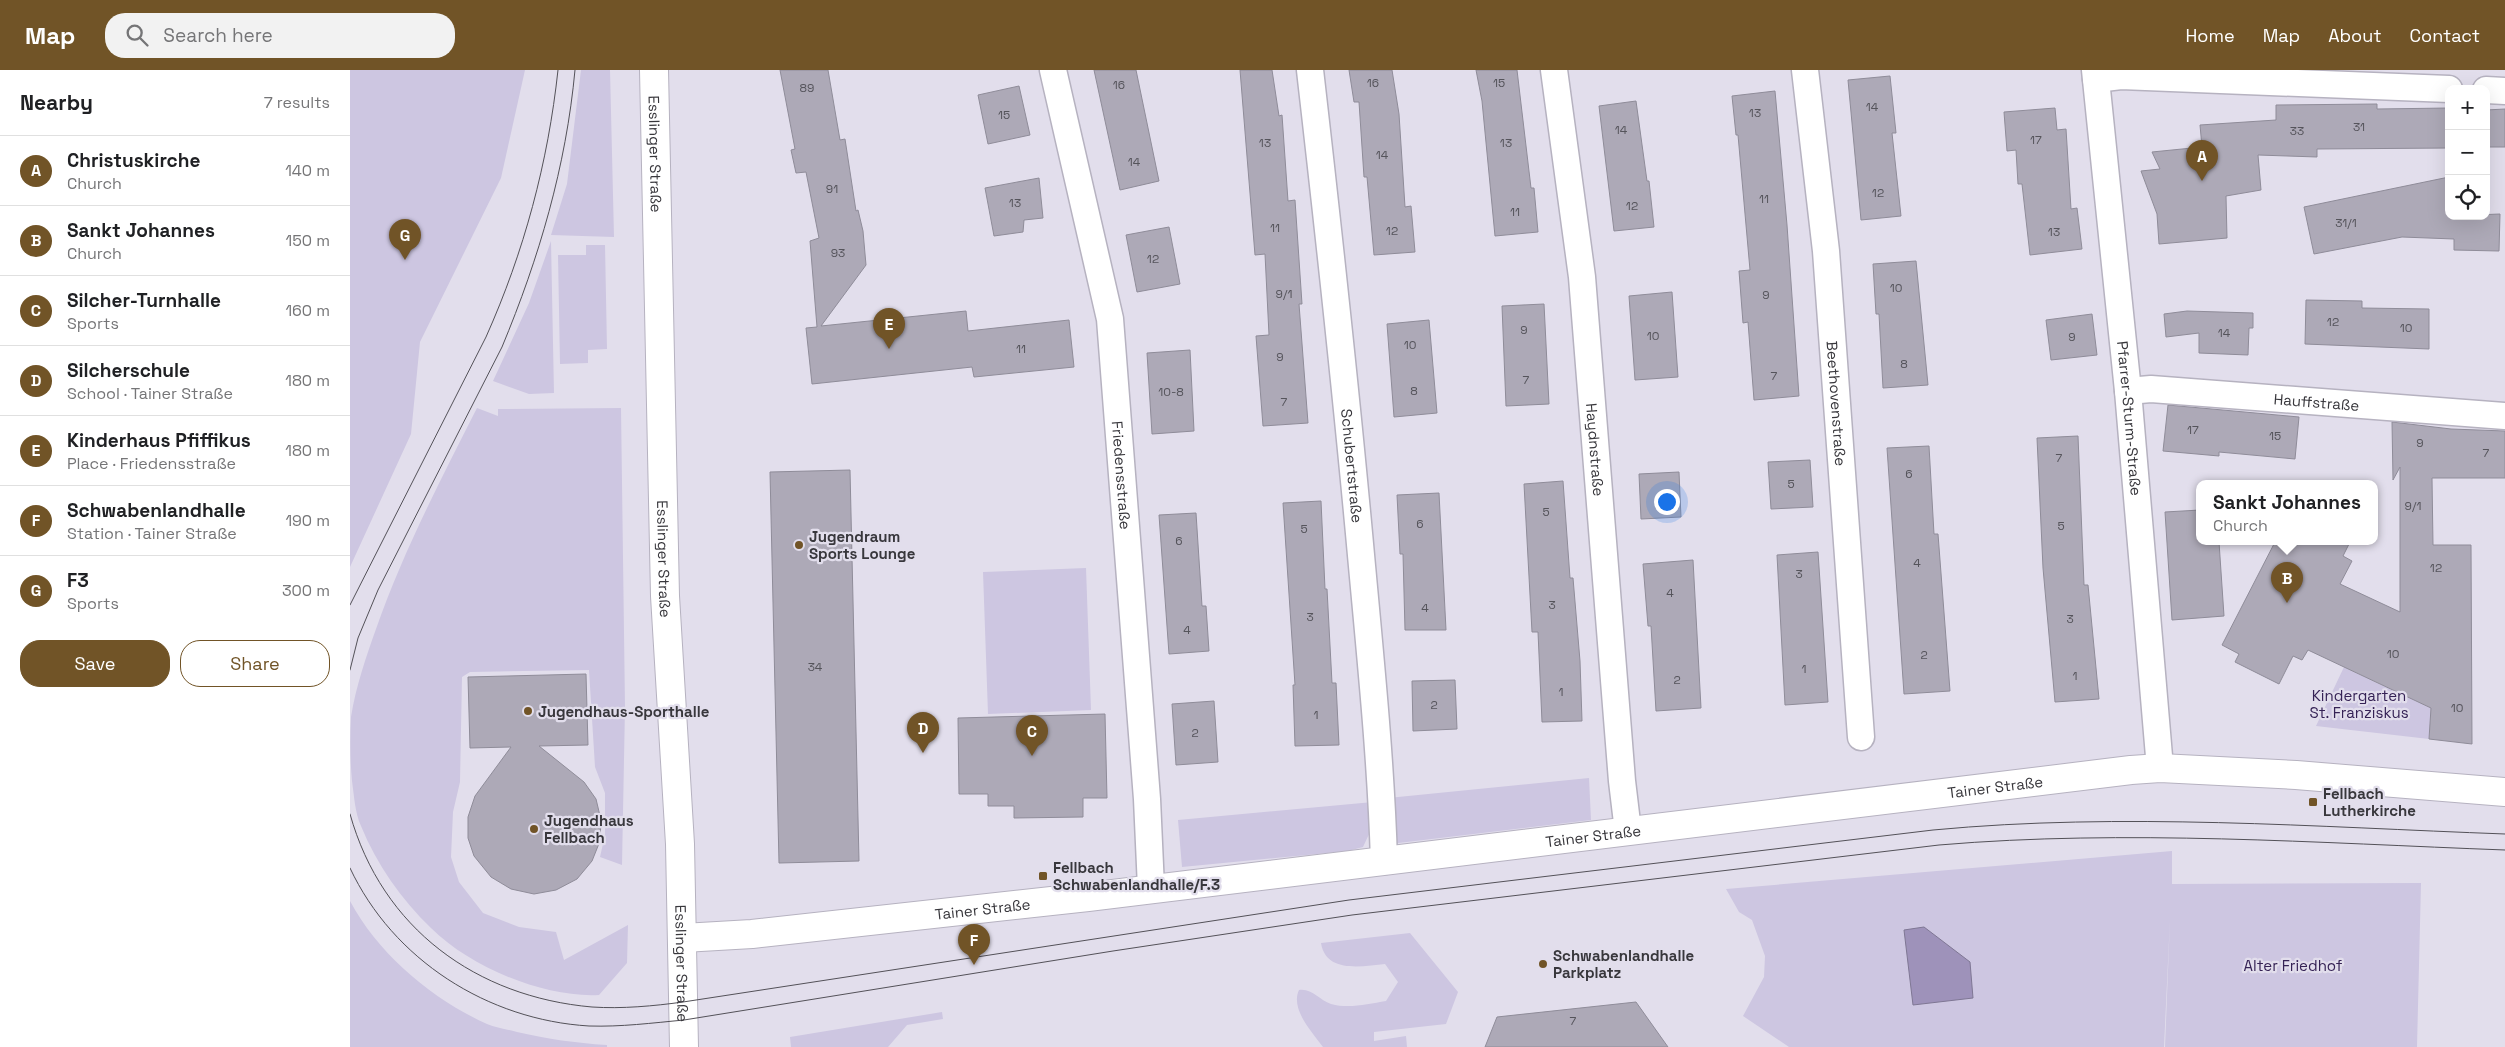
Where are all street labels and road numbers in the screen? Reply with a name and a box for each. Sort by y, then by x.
street label: Esslinger Straße [645,95,666,213]
street label: Beethovenstraße [1823,340,1851,467]
street label: Pfarrer-Sturm-Straße [2113,340,2146,497]
street label: Hauffstraße [2273,389,2360,414]
street label: Haydnstraße [1583,402,1609,497]
street label: Schubertstraße [1337,408,1367,524]
street label: Friedensstraße [1108,420,1136,530]
street label: Esslinger Straße [653,500,676,618]
street label: Tainer Straße [1946,771,2044,802]
street label: Tainer Straße [1544,820,1642,851]
street label: Tainer Straße [934,894,1031,923]
street label: Esslinger Straße [672,905,693,1022]

